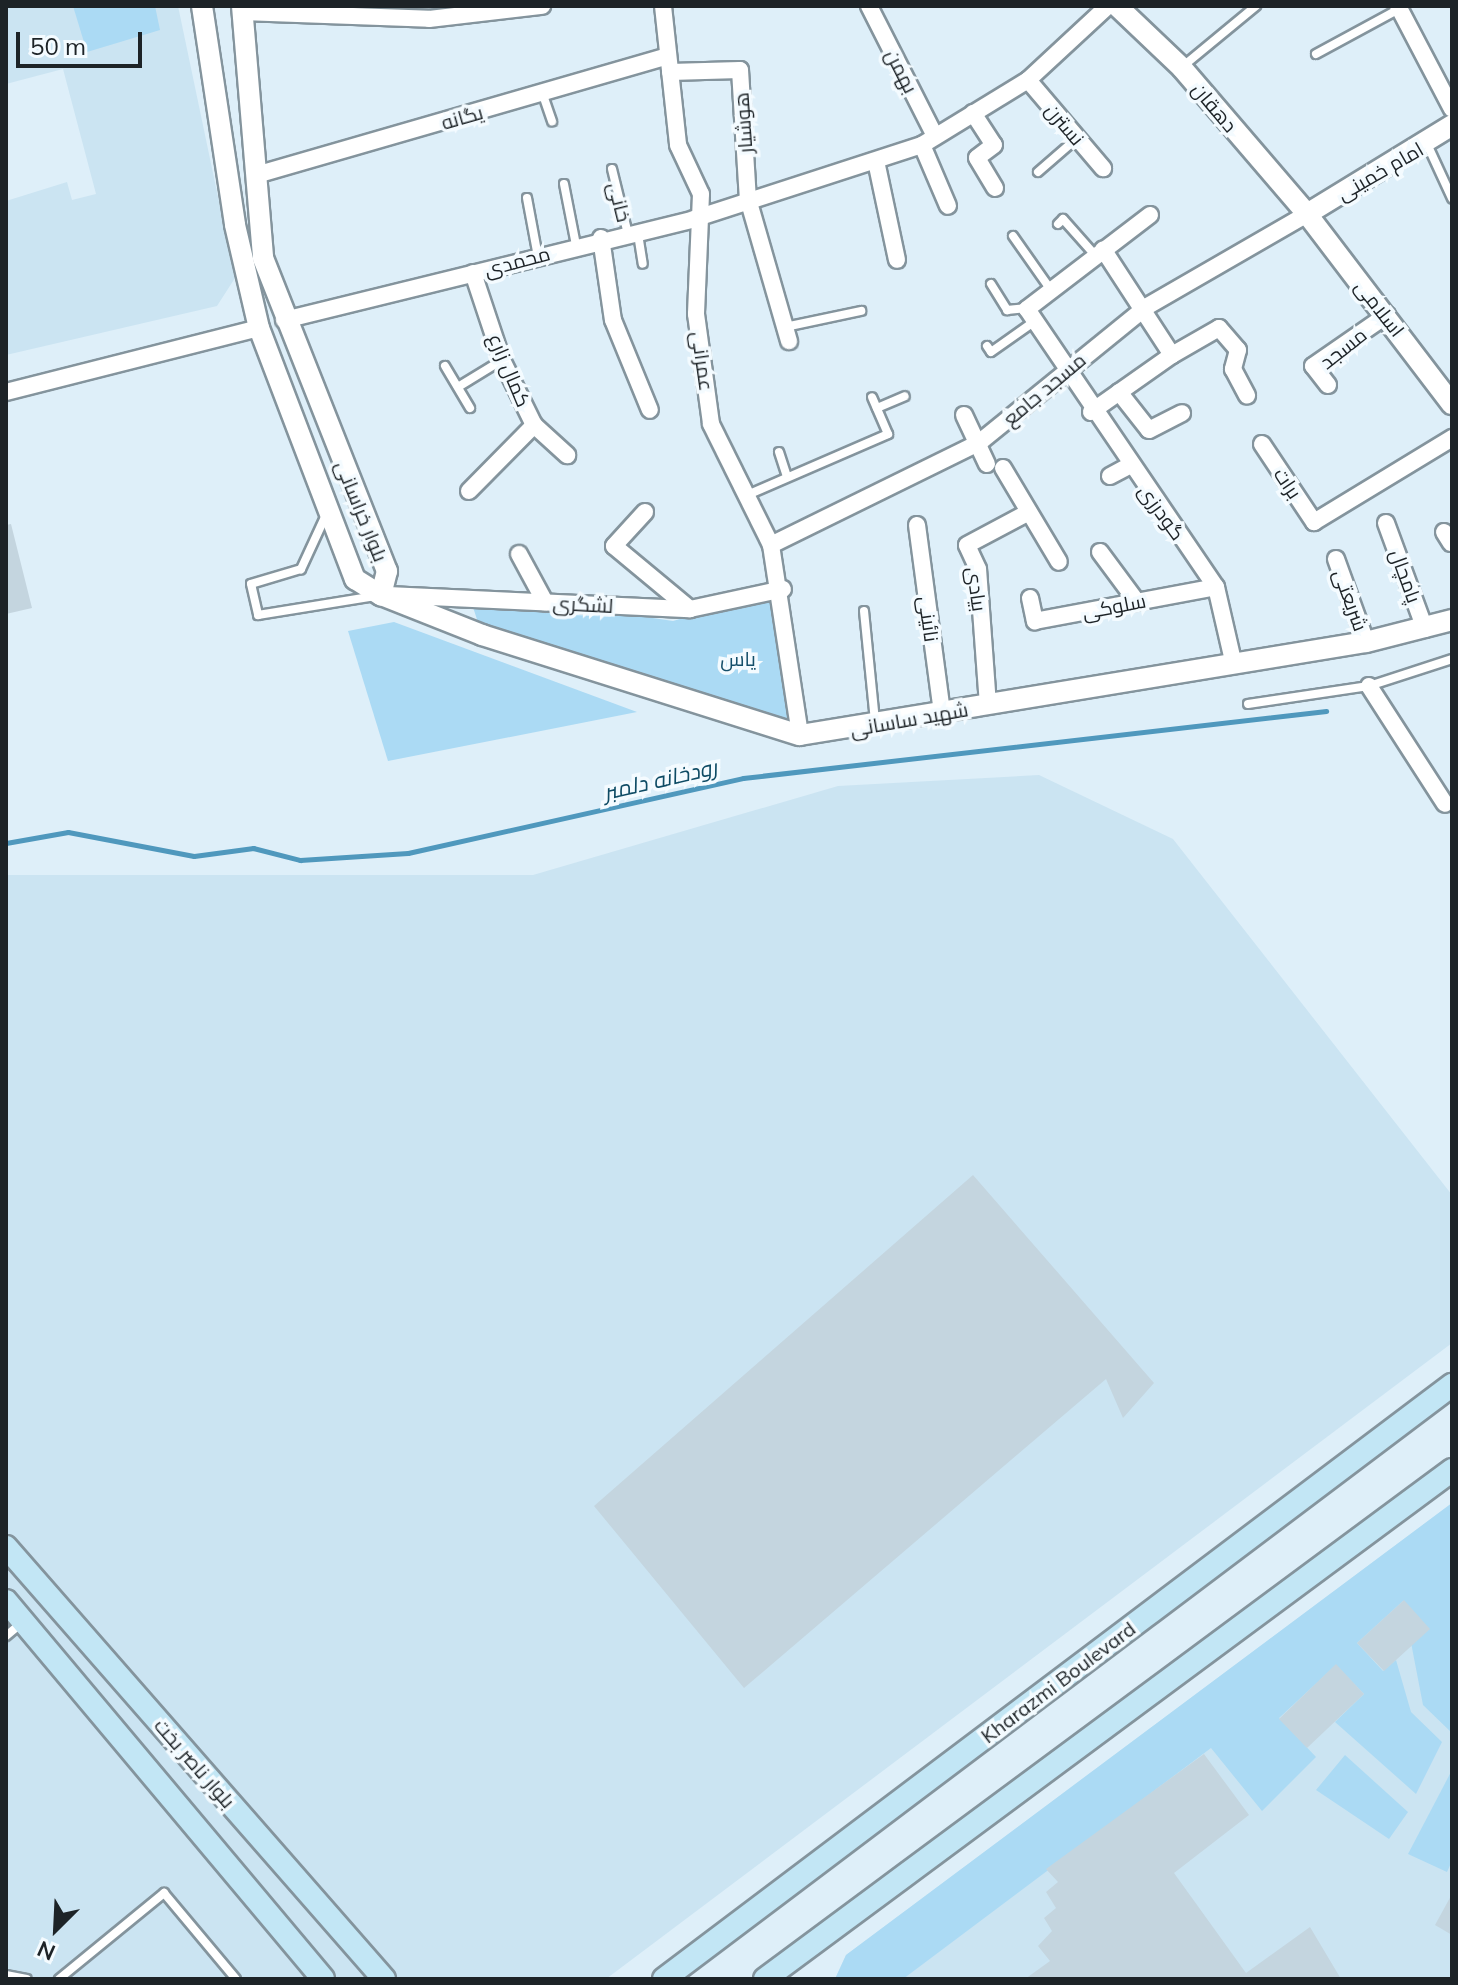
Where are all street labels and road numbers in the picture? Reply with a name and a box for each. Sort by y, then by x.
street label: بهمن [881,45,923,97]
street label: دهقان [1187,77,1243,137]
street label: هوشیار [729,92,757,154]
street label: نسترن [1040,98,1090,150]
street label: یگانه [438,100,486,134]
street label: امام خمینی [1332,137,1428,205]
street label: خانی [604,180,636,224]
street label: محمدی [482,241,552,281]
street label: اسلامی [1350,275,1410,341]
street label: مسجد [1315,322,1371,374]
street label: کمال زارع [484,330,536,410]
street label: عمرانی [687,330,719,392]
street label: مسجد جامع [998,348,1090,430]
street label: بلوار خراسانی [331,457,393,565]
street label: برات [1269,463,1307,503]
street label: گودرزی [1134,479,1190,545]
street label: پامچال [1385,546,1427,606]
street label: بیادی [962,565,992,613]
street label: شریعتی [1329,566,1373,634]
street label: سلوکی [1080,588,1148,624]
street label: لشگری [552,590,614,618]
street label: نائینی [914,595,944,643]
street label: شهید ساسانی [848,697,970,741]
street label: Kharazmi Boulevard [976,1616,1140,1748]
street label: بلوار ناصر بخت [150,1713,240,1813]

